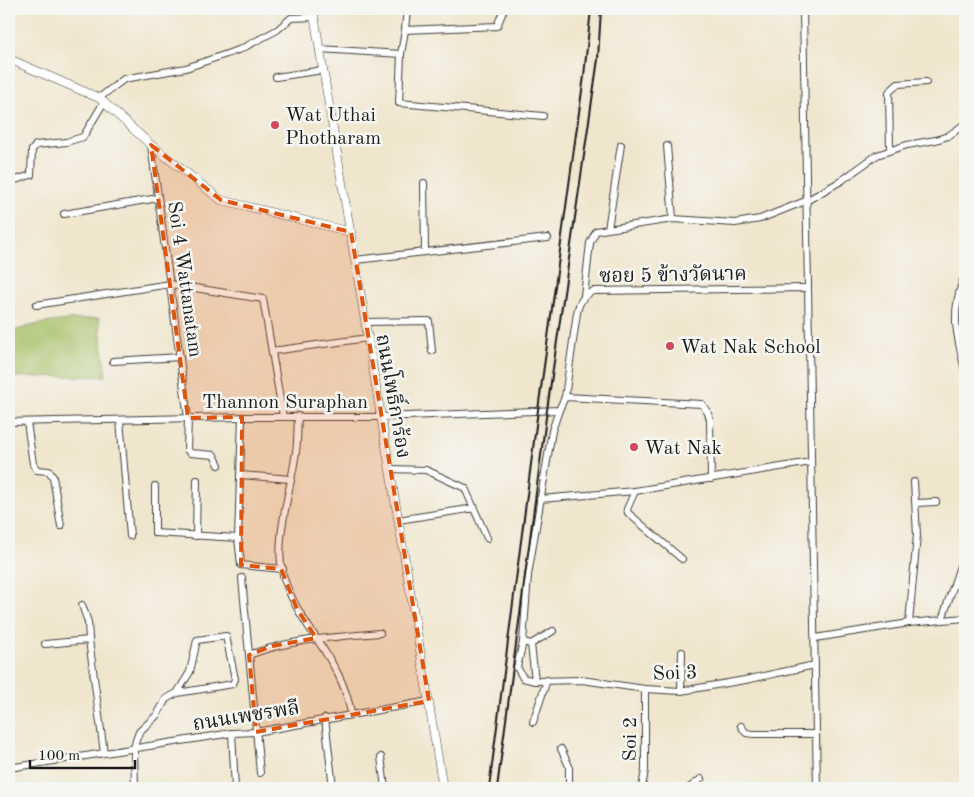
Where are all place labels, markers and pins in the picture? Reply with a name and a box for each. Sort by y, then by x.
place label: Wat Uthai Photharam [285,106,381,149]
marker: Wat Uthai Photharam [269,119,281,131]
place label: Wat Nak School [680,338,821,358]
marker: Wat Nak School [664,340,676,352]
place label: Wat Nak [644,439,722,459]
marker: Wat Nak [628,441,640,453]

